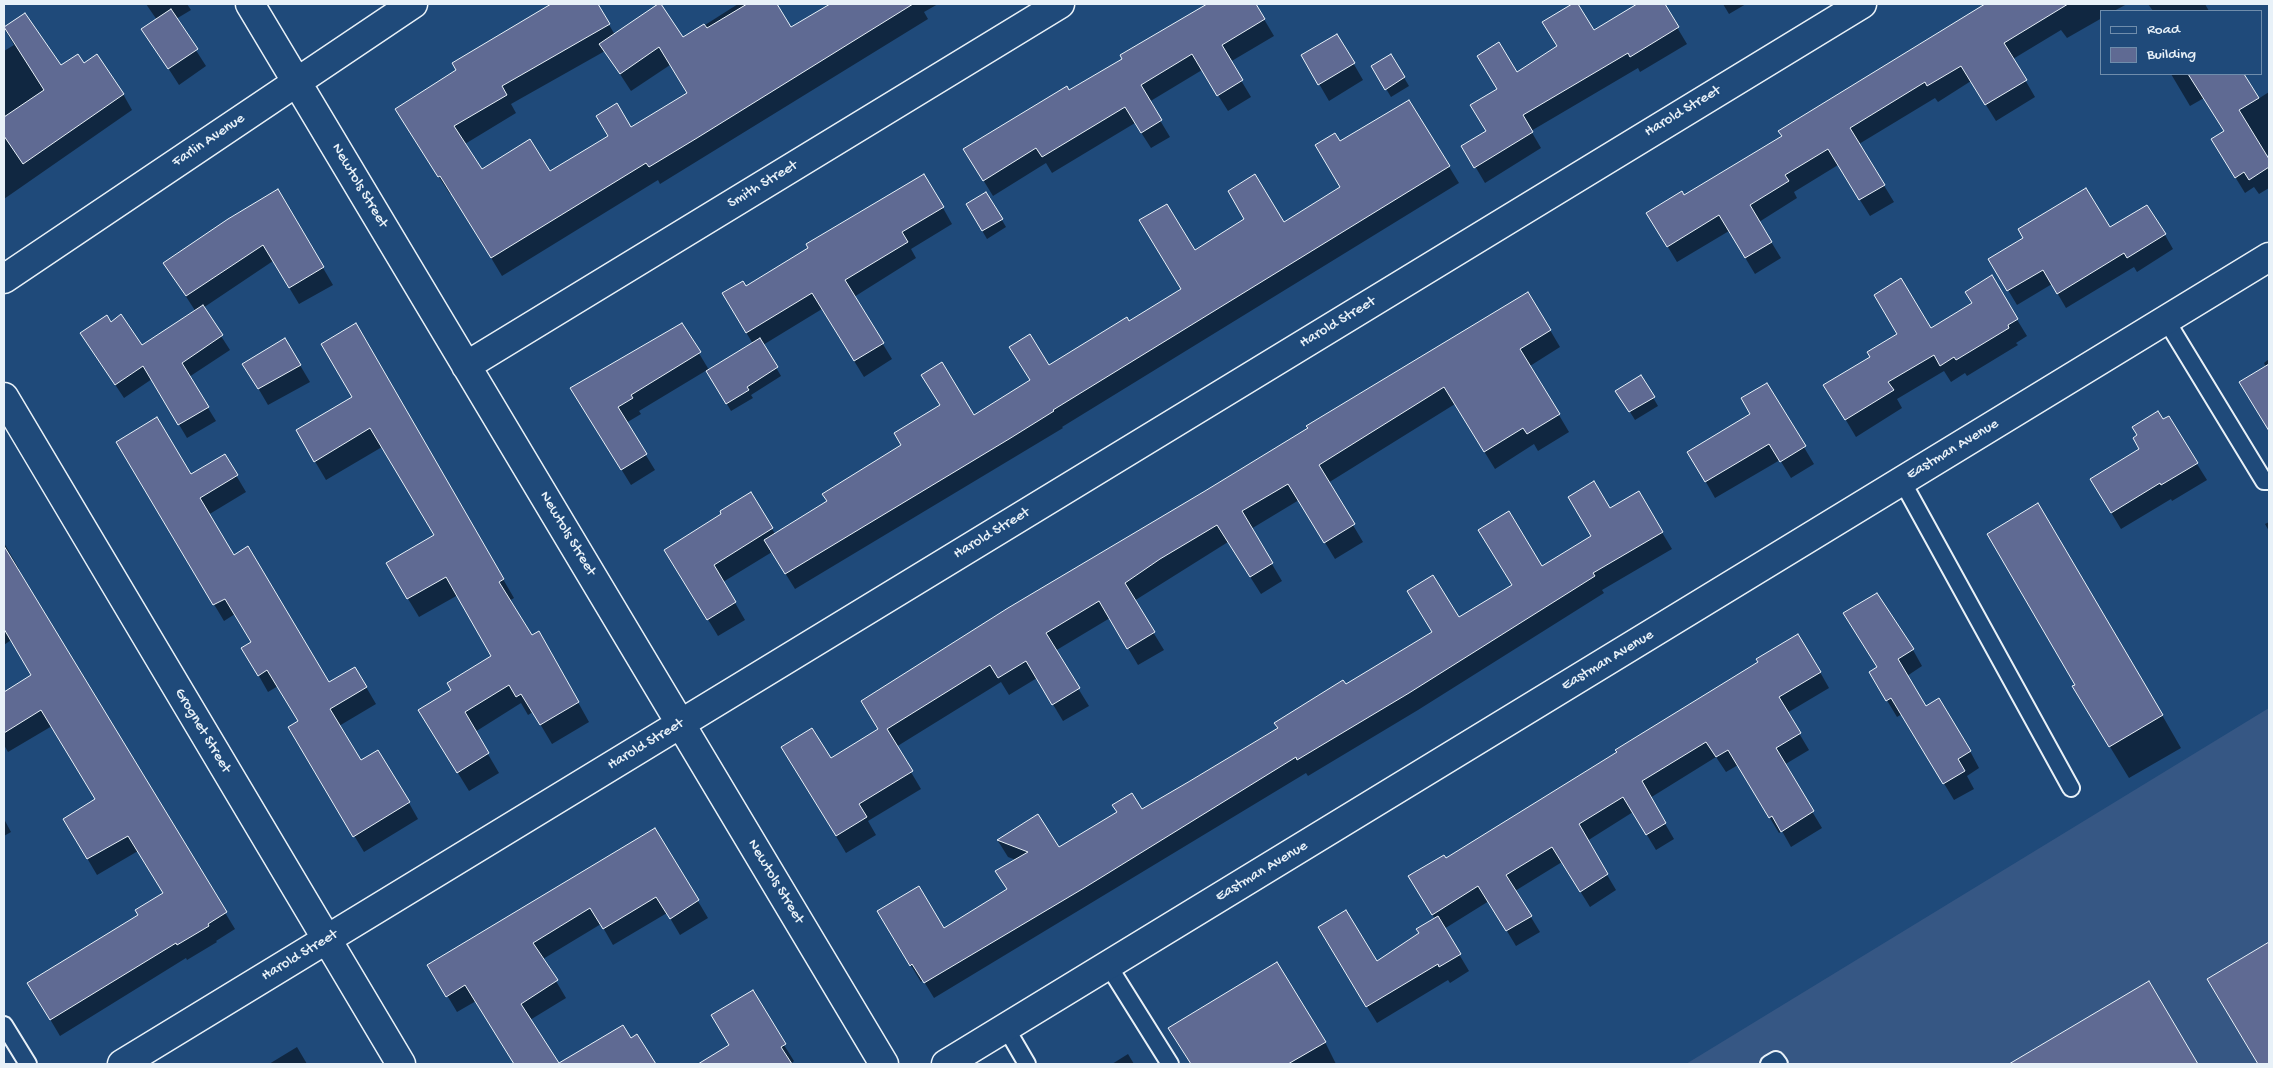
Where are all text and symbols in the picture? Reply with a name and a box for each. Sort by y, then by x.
legend [2100,10,2263,75]
text: Road [2147,21,2180,39]
text: Building [2147,46,2196,64]
street label: Harold Street [1642,82,1724,142]
street label: Farlin Avenue [169,110,249,172]
street label: Newtols Street [327,140,391,232]
street label: Smith Street [725,157,801,213]
street label: Harold Street [1297,293,1379,353]
street label: Eastman Avenue [1904,415,2002,485]
street label: Newtols Street [535,488,599,580]
street label: Harold Street [951,504,1033,564]
street label: Eastman Avenue [1559,626,1657,696]
street label: Grognet Street [170,685,234,777]
street label: Harold Street [605,715,687,775]
street label: Newtols Street [743,836,807,928]
street label: Eastman Avenue [1213,837,1311,907]
street label: Harold Street [259,926,341,986]

